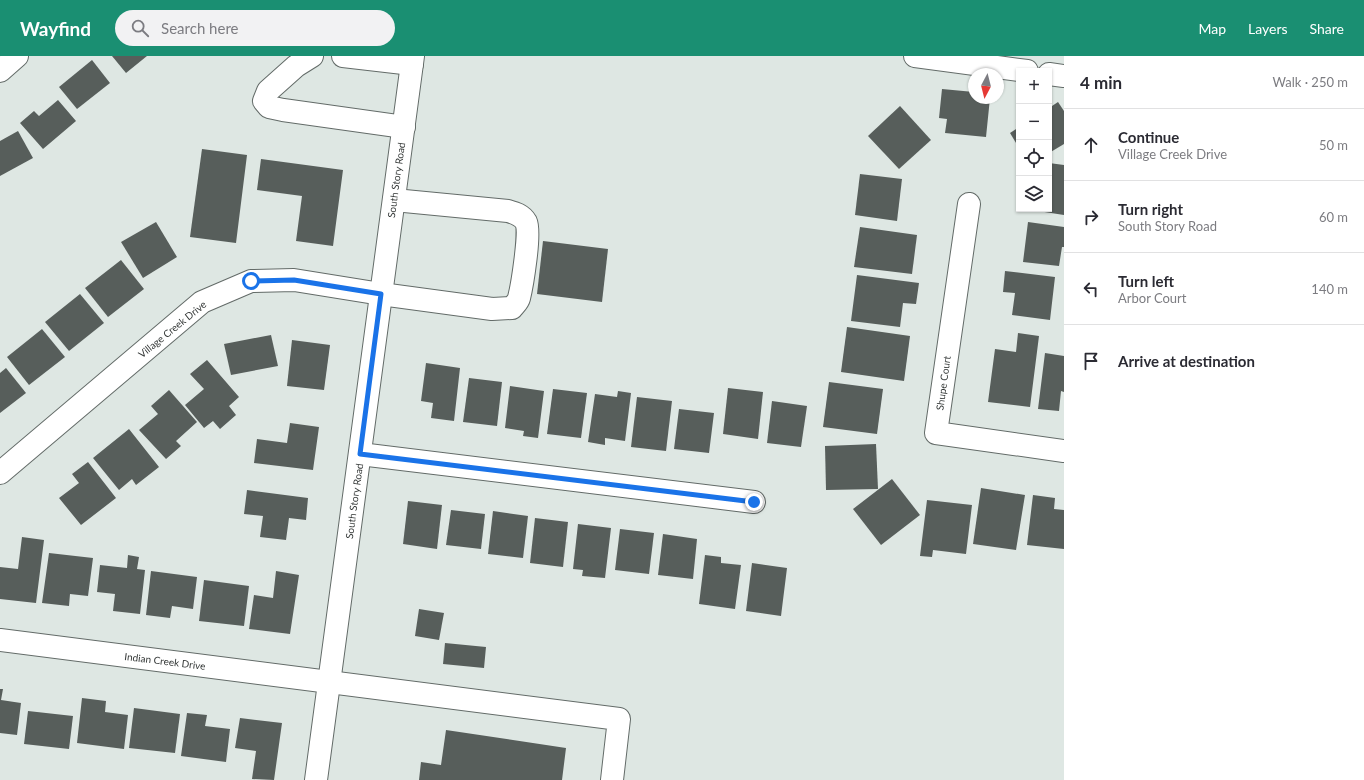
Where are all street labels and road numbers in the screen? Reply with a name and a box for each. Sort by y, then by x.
street label: South Story Road [385,141,407,219]
street label: Village Creek Drive [136,298,208,360]
street label: Shupe Court [933,355,953,411]
street label: South Story Road [343,462,365,540]
street label: Indian Creek Drive [124,650,206,672]

